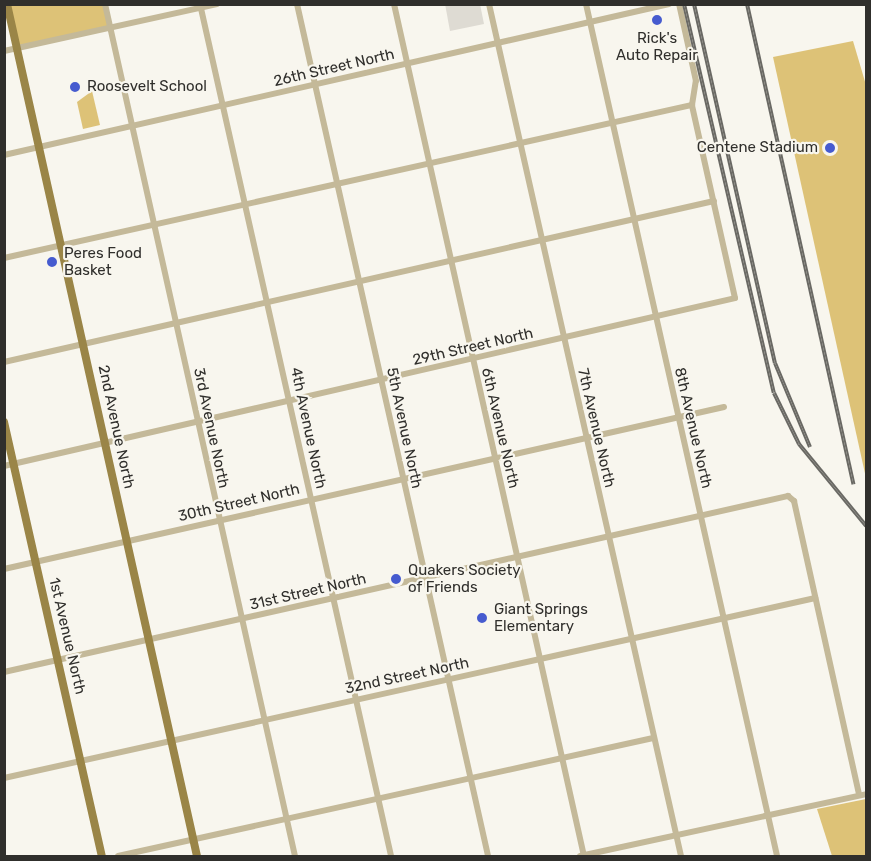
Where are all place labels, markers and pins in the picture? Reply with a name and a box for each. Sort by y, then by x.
marker: Rick's Auto Repair [650,13,664,27]
place label: Rick's Auto Repair [616,29,698,64]
place label: Roosevelt School [87,78,207,96]
marker: Roosevelt School [68,80,82,94]
place label: Centene Stadium [697,139,818,157]
marker: Centene Stadium [823,141,837,155]
place label: Peres Food Basket [64,244,142,279]
marker: Peres Food Basket [45,255,59,269]
place label: Quakers Society of Friends [408,561,521,596]
marker: Quakers Society of Friends [389,572,403,586]
place label: Giant Springs Elementary [494,600,588,635]
marker: Giant Springs Elementary [475,611,489,625]

